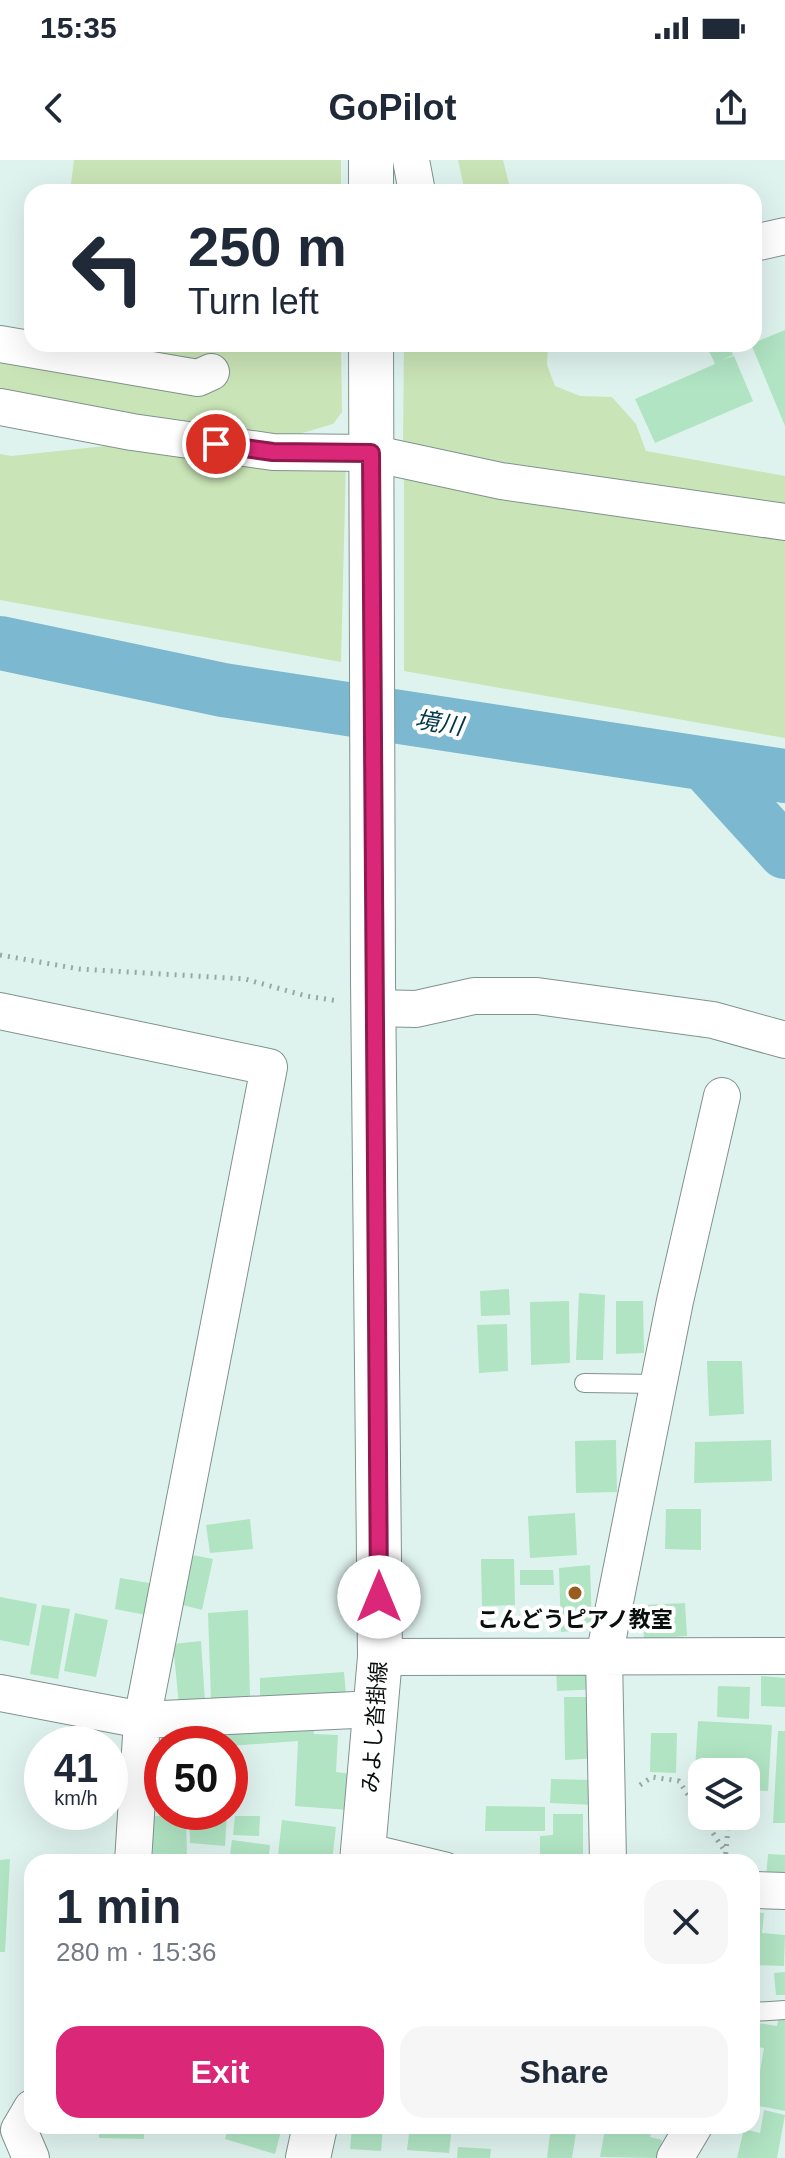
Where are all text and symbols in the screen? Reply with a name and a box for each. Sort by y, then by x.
text: 15:35 [40,11,117,44]
icon: back [32,86,76,130]
icon: share [709,86,753,130]
text: GoPilot [329,87,457,128]
text: 250 m [188,215,347,278]
icon: left [56,216,160,320]
text: Turn left [188,281,319,322]
pin [182,410,250,478]
icon: arrive [194,422,238,466]
water label: 境川 [413,705,468,740]
position arrow [337,1555,421,1639]
marker: こんどうピアノ教室 [566,1584,584,1602]
place label: こんどうピアノ教室 [477,1607,673,1632]
street label: みよし沓掛線 [357,1660,392,1794]
speed limit sign: 50 [144,1726,248,1830]
text: 41 [54,1746,98,1790]
map controls [688,1758,760,1830]
button: layers [688,1758,760,1830]
text: km/h [54,1787,98,1809]
text: 1 min [56,1880,181,1933]
button: close [644,1880,728,1964]
text: 280 m · 15:36 [56,1937,216,1967]
button: Exit [56,2026,384,2118]
button: Share [400,2026,728,2118]

